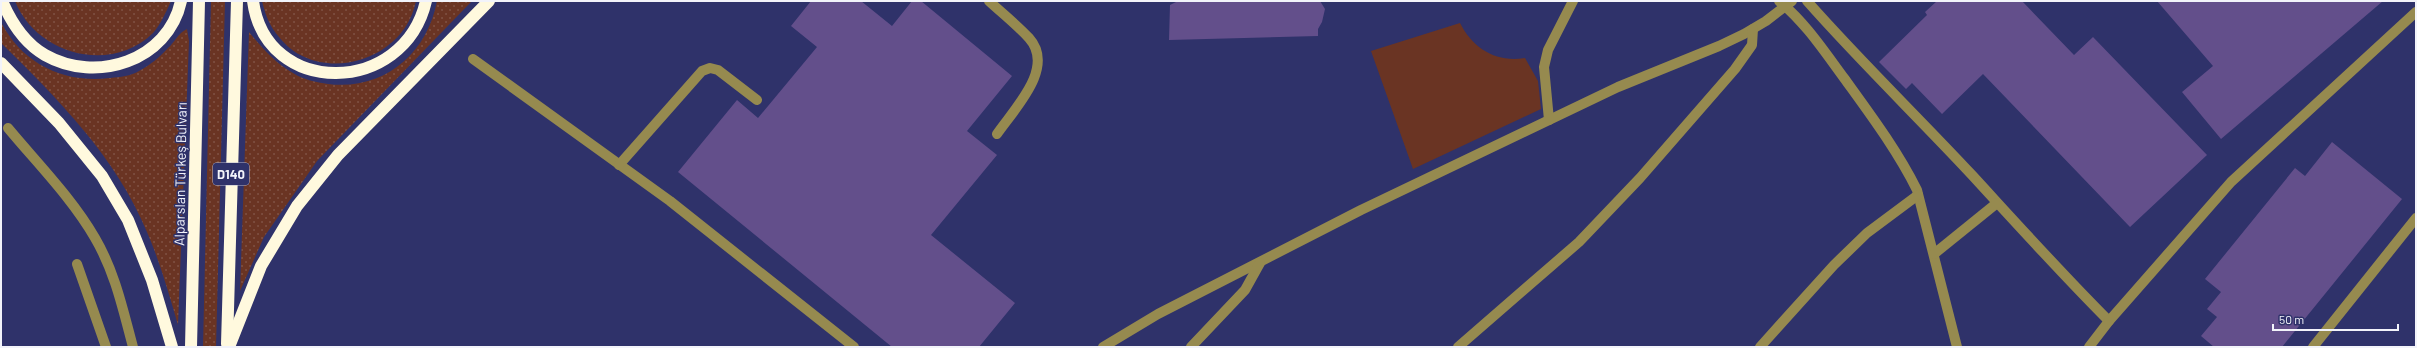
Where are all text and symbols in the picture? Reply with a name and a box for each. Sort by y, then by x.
street label: Alparslan Türkeş Bulvarı [170,102,190,246]
road number: D140 [213,163,249,185]
scale bar [2273,306,2398,332]
text: 50 m [2279,312,2304,326]

